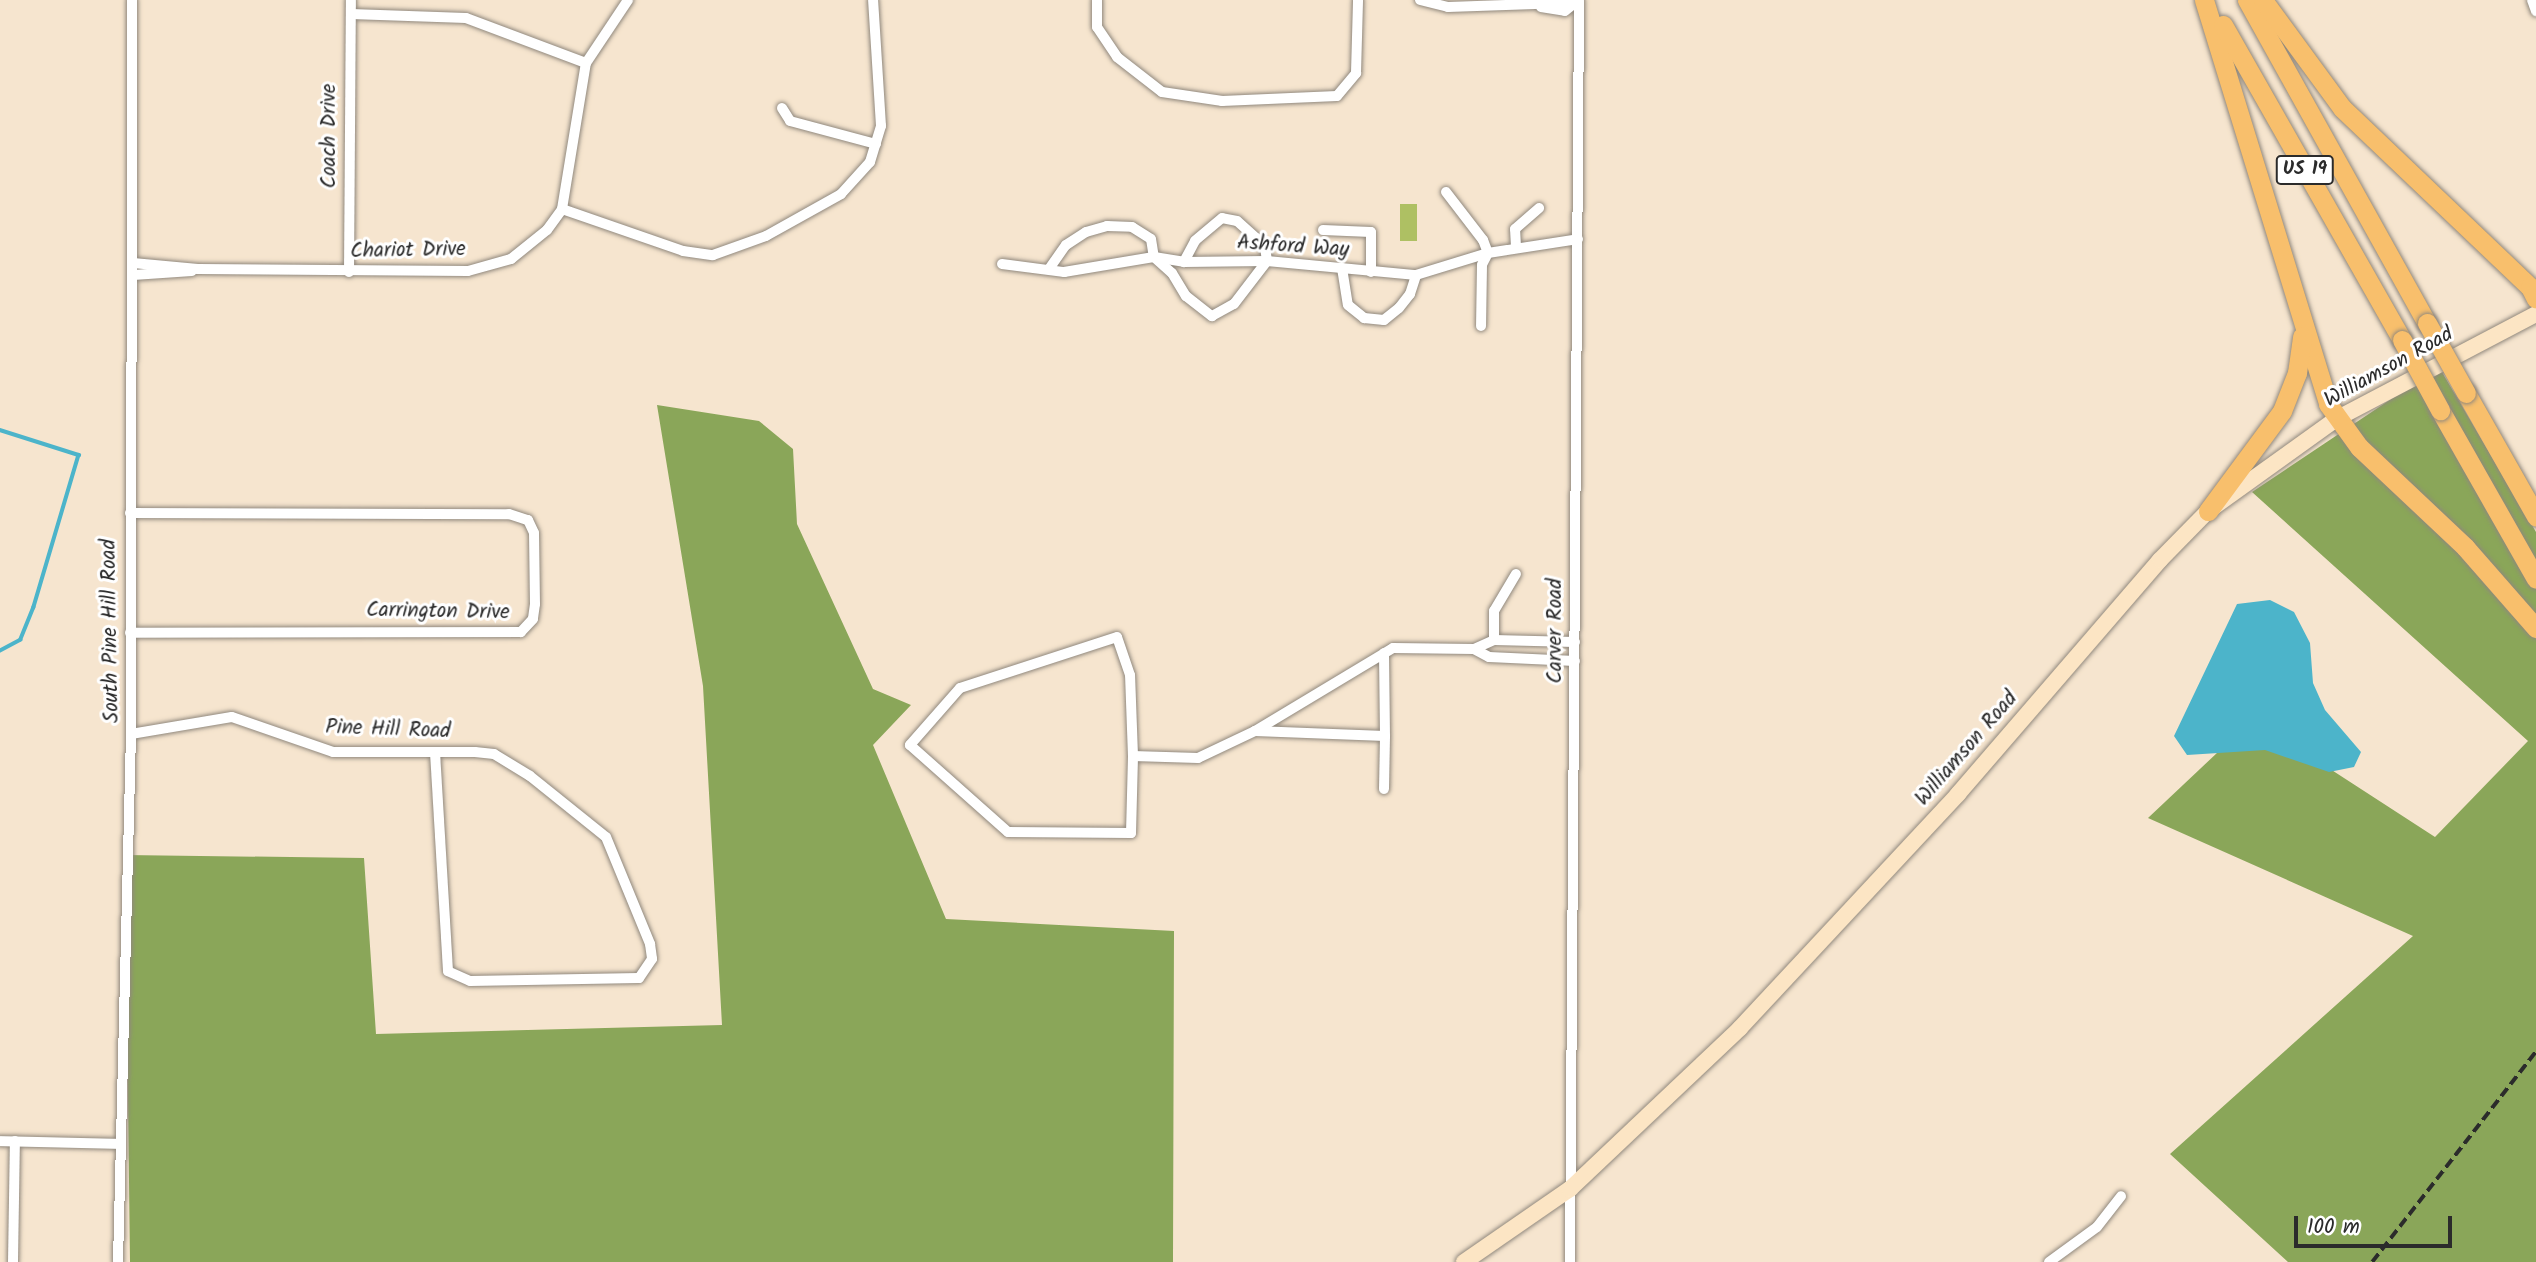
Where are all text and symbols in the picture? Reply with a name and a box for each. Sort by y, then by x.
street label: Coach Drive [317,84,343,188]
road number: US 19 [2275,154,2335,186]
street label: Ashford Way [1236,231,1350,263]
street label: Chariot Drive [350,237,466,265]
street label: Williamson Road [2320,322,2458,414]
street label: South Pine Hill Road [97,539,125,723]
street label: Carver Road [1543,578,1569,684]
street label: Carrington Drive [366,598,510,626]
street label: Williamson Road [1910,687,2024,811]
street label: Pine Hill Road [325,715,451,745]
scale bar [2298,1202,2456,1246]
text: 100 m [2307,1211,2360,1244]

